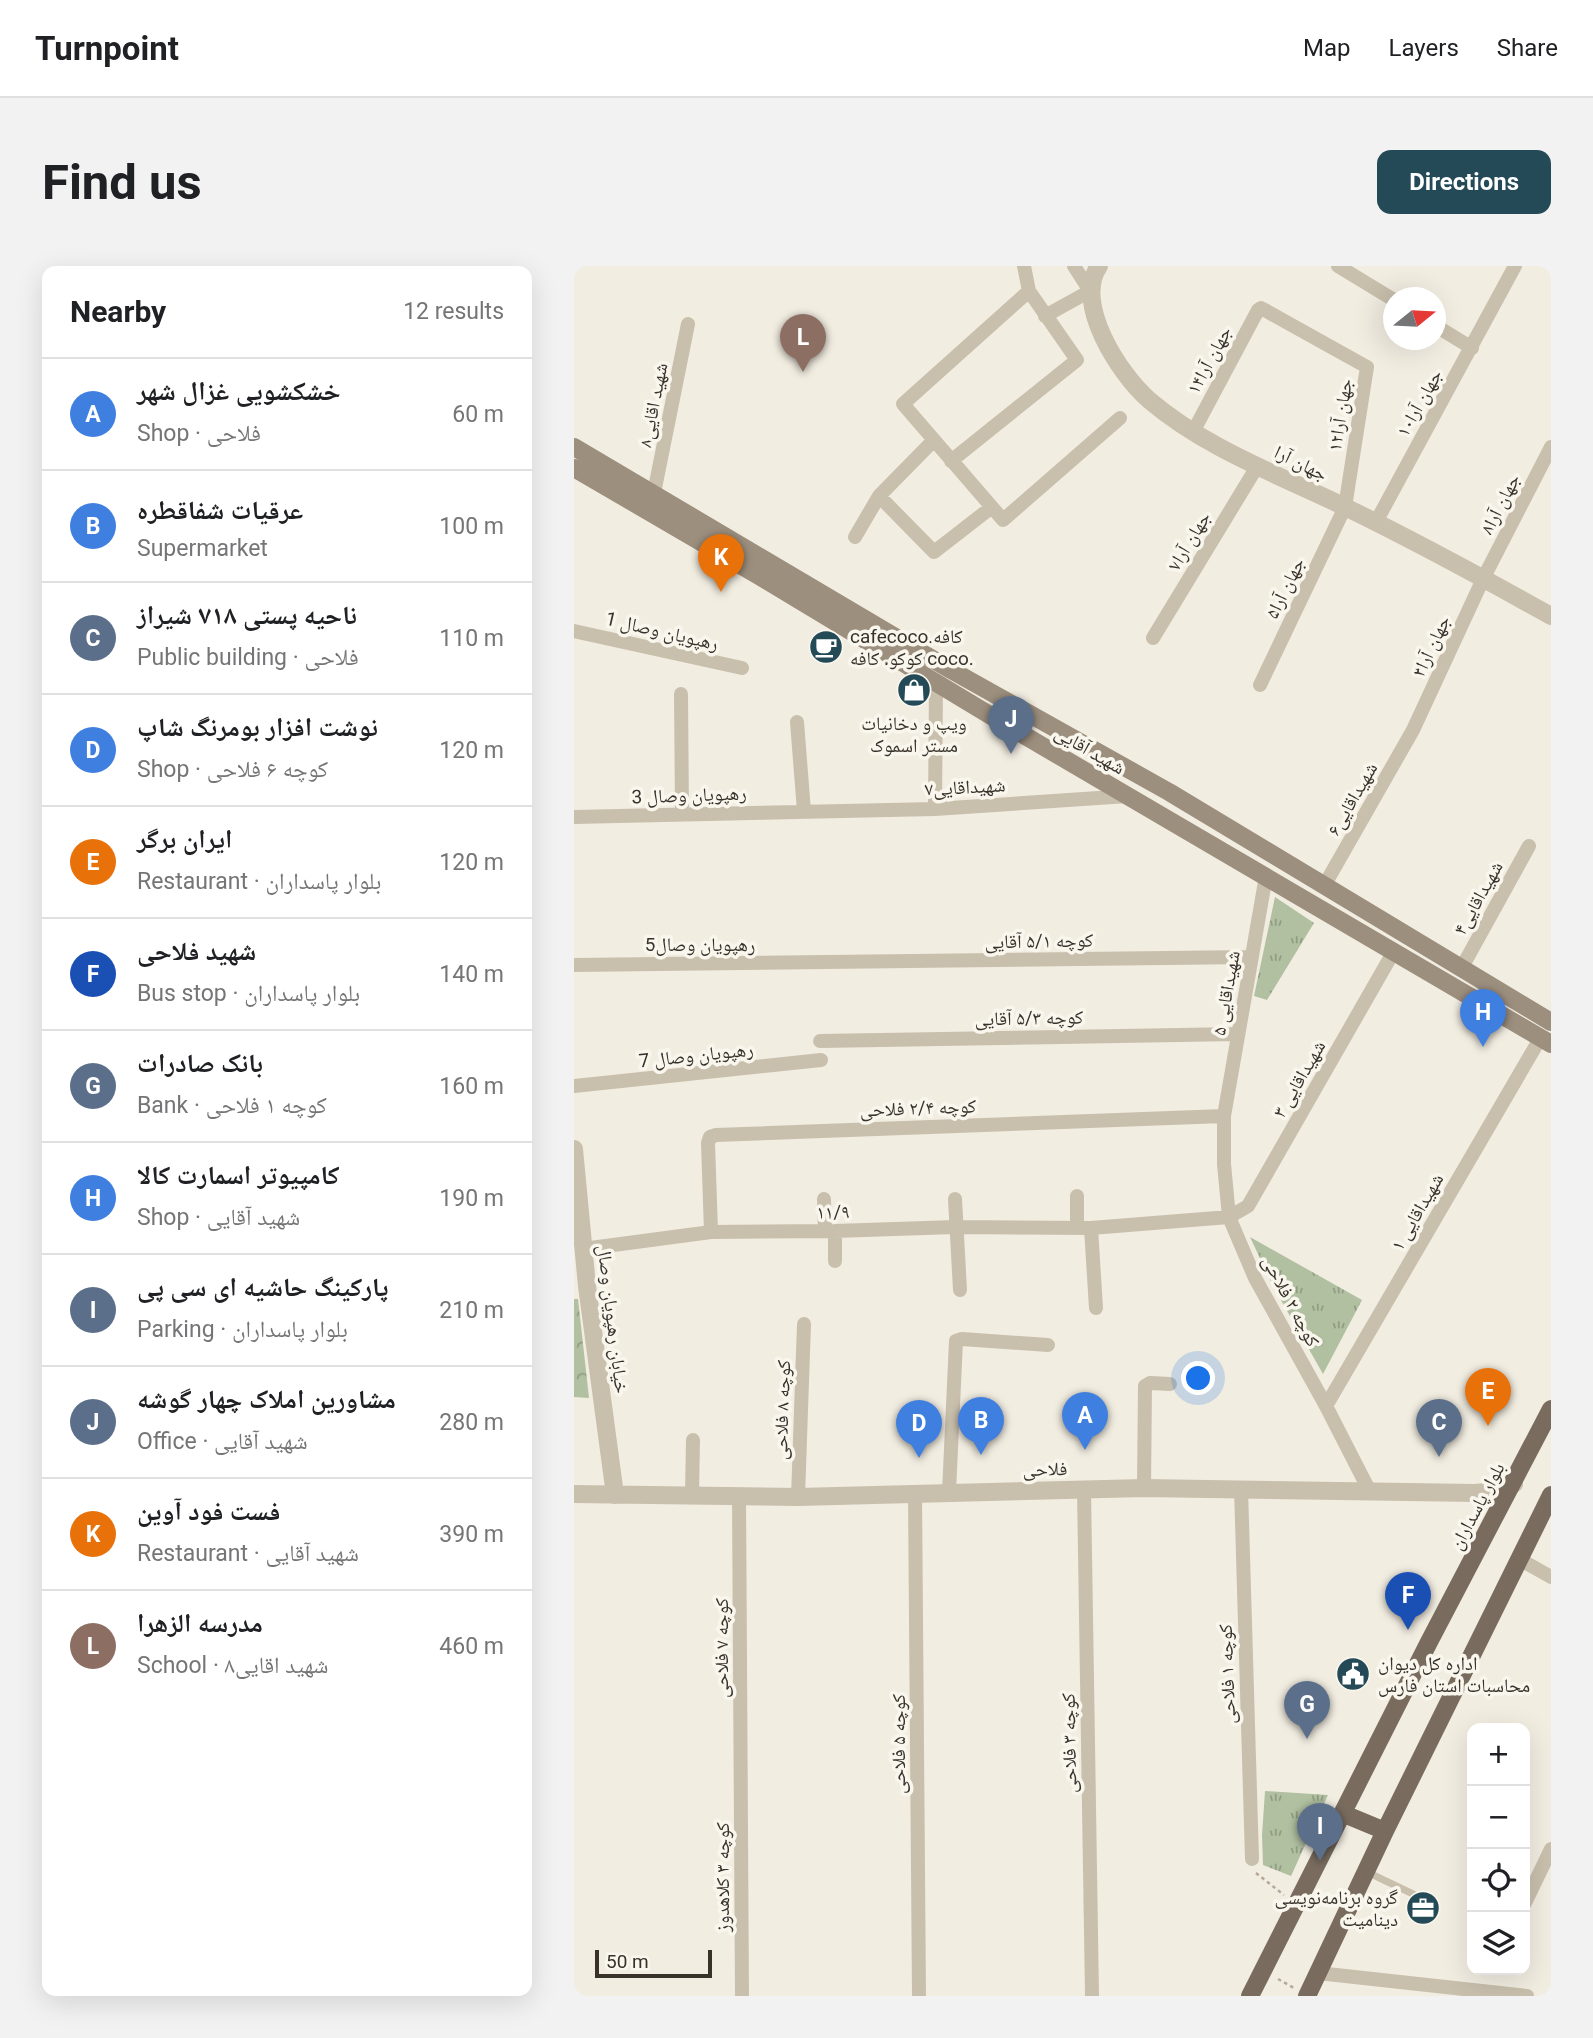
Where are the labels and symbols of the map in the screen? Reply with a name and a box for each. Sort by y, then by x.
north arrow [1383,287,1446,350]
pin: L [780,314,826,372]
street label: جهان آرا۱۴ [1182,322,1236,398]
street label: شهید اقایی۸ [634,361,672,449]
street label: جهان آرا۱۰ [1391,365,1447,441]
street label: جهان آرا۱۲ [1323,377,1357,453]
street label: جهان آرا [1271,440,1331,486]
street label: جهان آرا۸ [1475,470,1525,538]
street label: جهان آرا۷ [1162,507,1216,575]
pin: K [698,534,744,592]
street label: جهان آرا۵ [1260,554,1310,622]
street label: 1 رهپویان وصال [603,607,721,655]
street label: جهان آرا۳ [1407,612,1455,680]
place label: cafecoco.کافه کوکو. کافه coco. [850,625,974,670]
cafe icon: cafecoco.کافه کوکو. کافه coco. [807,628,845,666]
shop icon: ویپ و دخانیات مستر اسموک [895,671,933,709]
pin: J [988,696,1034,754]
place label: ویپ و دخانیات مستر اسموک [861,712,967,757]
street label: شهید آقایی [1051,721,1129,779]
street label: شهیداقایی۶ [1322,758,1382,840]
street label: شهیداقایی۷ [924,773,1006,801]
street label: 3 رهپویان وصال [631,781,747,809]
street label: شهیداقایی۴ [1448,857,1508,939]
street label: کوچه ۵/۱ آقایی [984,929,1094,953]
street label: رهپویان وصال5 [645,933,755,956]
street label: ۵ شهیداقایی [1207,949,1245,1037]
pin: H [1460,989,1506,1047]
street label: کوچه ۵/۳ آقایی [974,1006,1084,1030]
street label: ۳ شهیداقایی [1268,1036,1330,1122]
street label: 7 رهپویان وصال [637,1038,755,1073]
street label: کوچه ۲/۴ فلاحی [859,1094,977,1122]
street label: ۱ شهیداقایی [1386,1169,1448,1255]
street label: ۱۱/۹ [816,1200,850,1224]
street label: خیابان رهپویان وصال [592,1243,634,1395]
street label: کوچه ۲ فلاحی [1257,1251,1325,1351]
street label: کوچه ۸ فلاحی [769,1359,795,1460]
your location [1181,1361,1215,1395]
pin: E [1465,1368,1511,1426]
pin: A [1062,1392,1108,1450]
pin: B [958,1397,1004,1455]
pin: C [1416,1399,1462,1457]
pin: D [896,1400,942,1458]
street label: فلاحی [1022,1457,1068,1481]
street label: بلوار پاسداران [1444,1458,1510,1554]
pin: F [1385,1572,1431,1630]
street label: کوچه ۷ فلاحی [710,1598,733,1698]
street label: کوچه ۱ فلاحی [1214,1623,1240,1724]
place label: اداره کل دیوان محاسبات استان فارس [1378,1652,1530,1697]
public building icon: اداره کل دیوان محاسبات استان فارس [1334,1655,1372,1693]
pin: G [1284,1681,1330,1739]
street label: کوچه ۳ فلاحی [1057,1693,1081,1793]
street label: کوچه ۵ فلاحی [887,1694,910,1794]
pin: I [1297,1803,1343,1861]
street label: کوچه ۳ کلاهدوز [711,1822,734,1933]
place label: گروه برنامه‌نویسی دینامیت [1275,1886,1398,1931]
office icon: گروه برنامه‌نویسی دینامیت [1404,1889,1442,1927]
scale bar [595,1947,712,1979]

